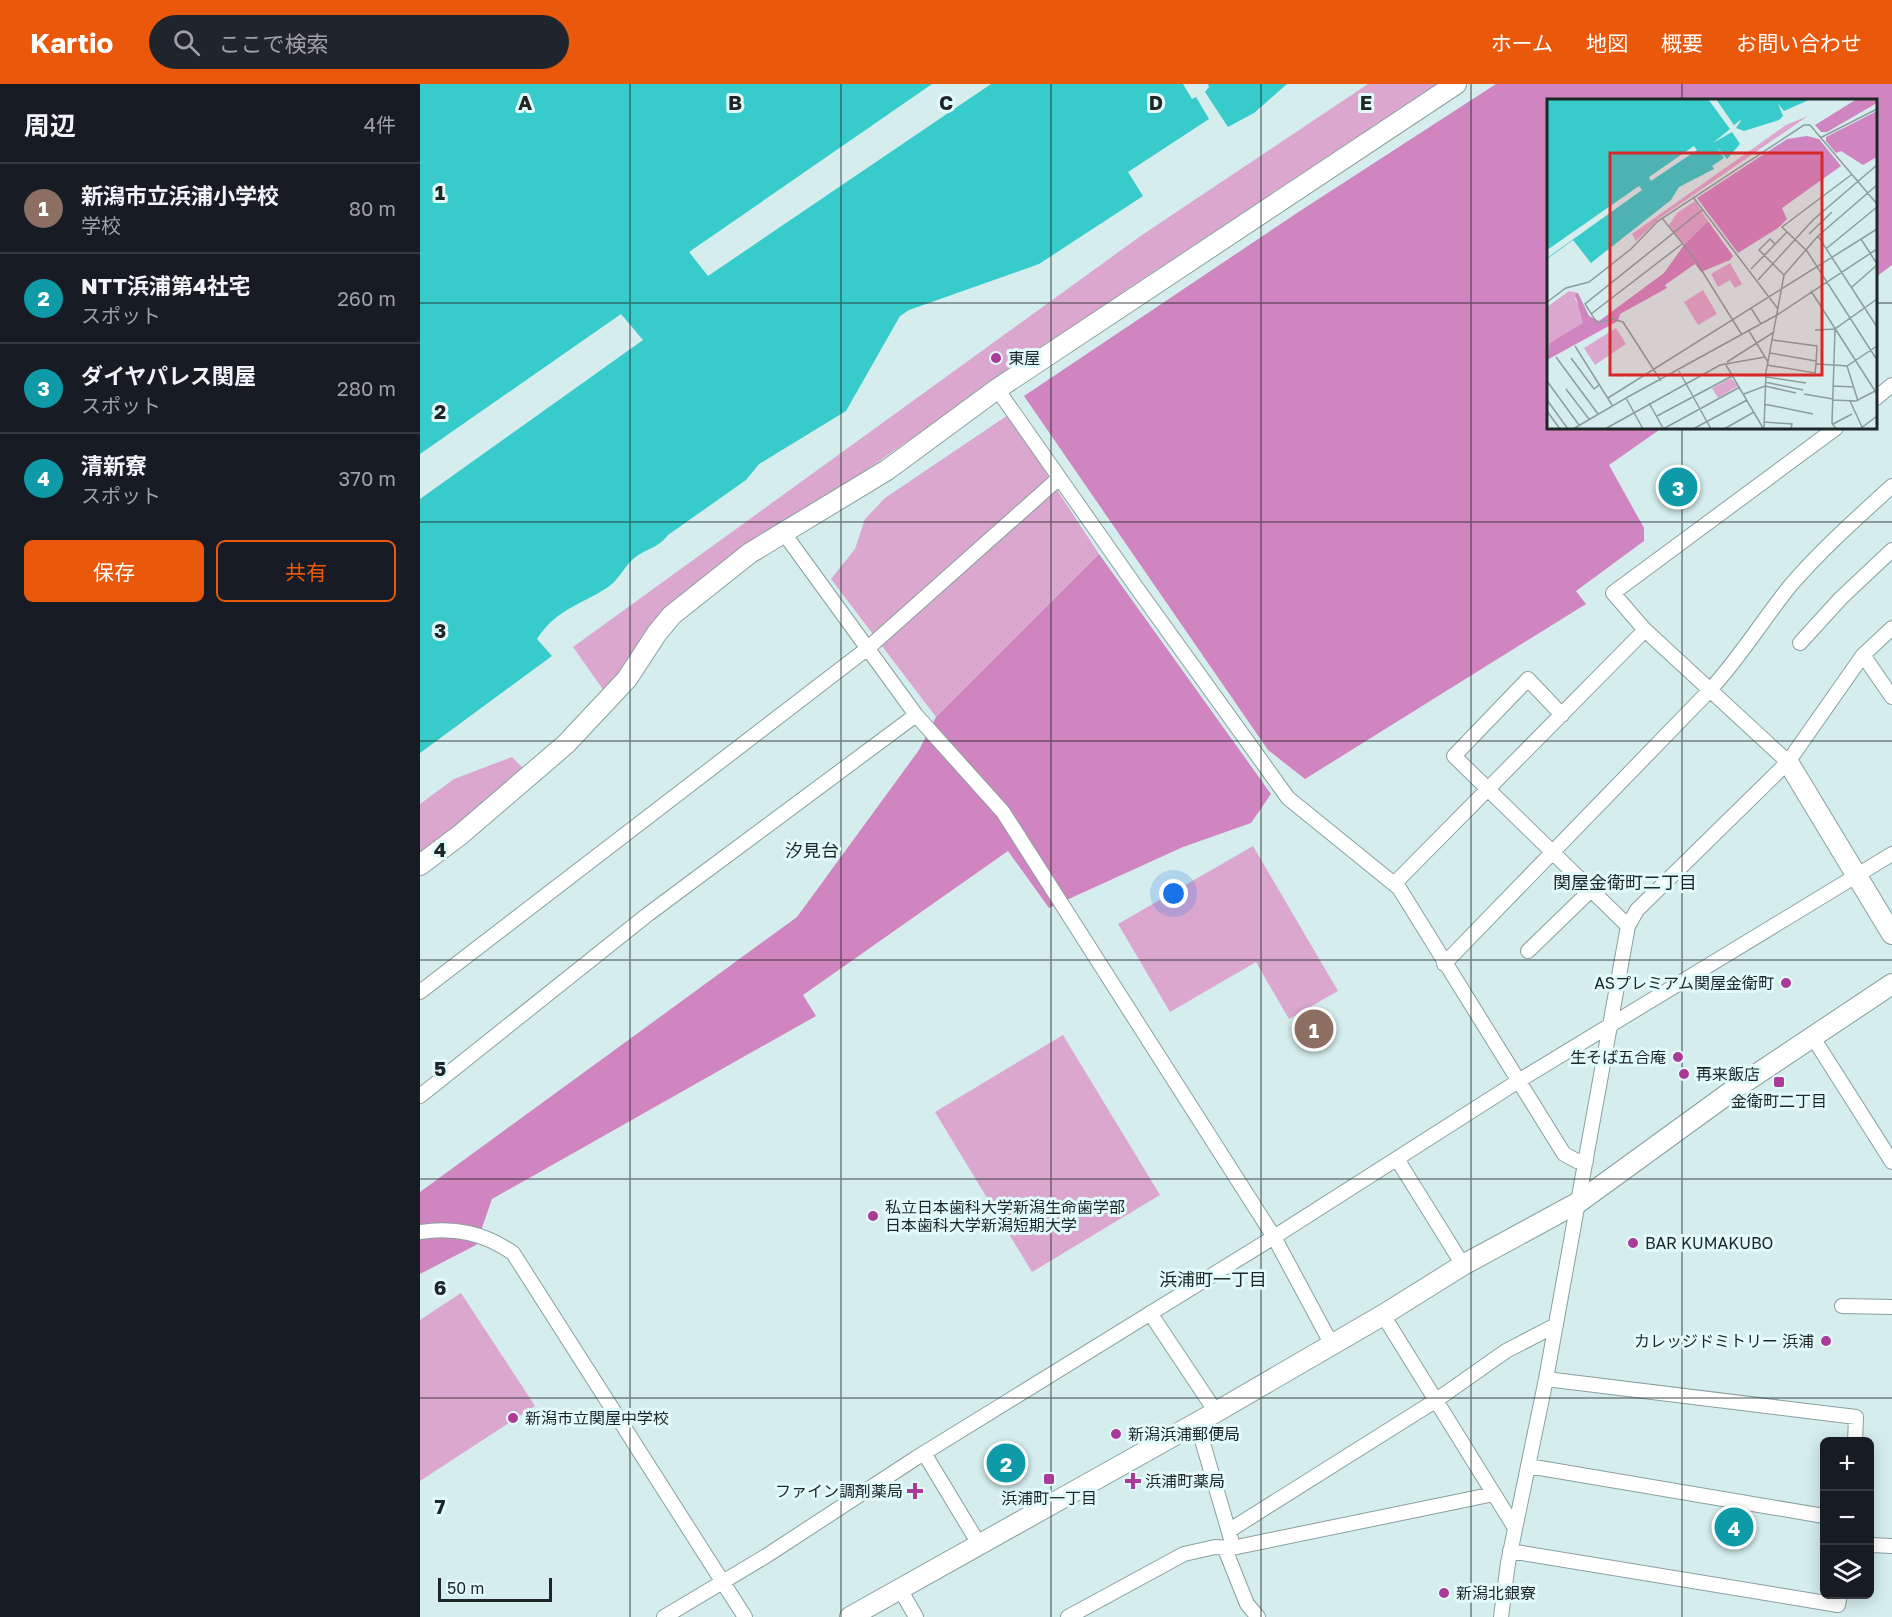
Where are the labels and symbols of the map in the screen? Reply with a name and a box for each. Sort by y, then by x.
text: A [518,90,532,114]
text: B [728,90,742,114]
text: C [939,90,953,114]
text: D [1149,90,1163,114]
text: E [1360,90,1372,114]
inset map [1547,99,1877,429]
text: 1 [435,180,445,204]
place label: 東屋 [1008,348,1040,368]
marker: 東屋 [989,351,1003,365]
text: 2 [434,399,446,423]
pin: 3 [1658,464,1698,510]
text: 3 [434,618,446,642]
text: 4 [434,837,446,861]
district label: 汐見台 [785,839,839,861]
district label: 関屋金衛町二丁目 [1553,871,1697,893]
your location [1159,879,1188,908]
place label: ASプレミアム関屋金衛町 [1594,973,1774,993]
marker: ASプレミアム関屋金衛町 [1779,976,1793,990]
pin: 1 [1294,1006,1334,1052]
place label: 生そば五合庵 [1570,1047,1666,1067]
marker: 生そば五合庵 [1671,1050,1685,1064]
text: 5 [434,1056,446,1080]
place label: 再来飯店 [1696,1064,1760,1084]
marker: 再来飯店 [1677,1067,1691,1081]
marker: 金衛町二丁目 [1772,1075,1786,1089]
place label: 金衛町二丁目 [1731,1091,1827,1111]
place label: 私立日本歯科大学新潟生命歯学部 日本歯科大学新潟短期大学 [885,1197,1125,1235]
marker: 私立日本歯科大学新潟生命歯学部 日本歯科大学新潟短期大学 [866,1209,880,1223]
place label: BAR KUMAKUBO [1645,1233,1773,1253]
marker: BAR KUMAKUBO [1626,1236,1640,1250]
district label: 浜浦町一丁目 [1159,1268,1267,1290]
text: 6 [434,1275,446,1299]
place label: カレッジドミトリー 浜浦 [1634,1331,1814,1351]
marker: カレッジドミトリー 浜浦 [1819,1334,1833,1348]
place label: 新潟市立関屋中学校 [525,1408,669,1428]
marker: 新潟市立関屋中学校 [506,1411,520,1425]
place label: 新潟浜浦郵便局 [1128,1424,1240,1444]
marker: 新潟浜浦郵便局 [1109,1427,1123,1441]
pin: 2 [986,1440,1026,1486]
place label: 浜浦町薬局 [1145,1471,1225,1491]
marker: 浜浦町一丁目 [1042,1472,1056,1486]
marker: 浜浦町薬局 [1126,1474,1140,1488]
place label: ファイン調剤薬局 [775,1481,903,1501]
marker: ファイン調剤薬局 [908,1484,922,1498]
place label: 浜浦町一丁目 [1001,1488,1097,1508]
text: 7 [435,1494,446,1518]
pin: 4 [1714,1504,1754,1550]
scale bar [438,1575,552,1602]
place label: 新潟北銀寮 [1456,1583,1536,1603]
marker: 新潟北銀寮 [1437,1586,1451,1600]

